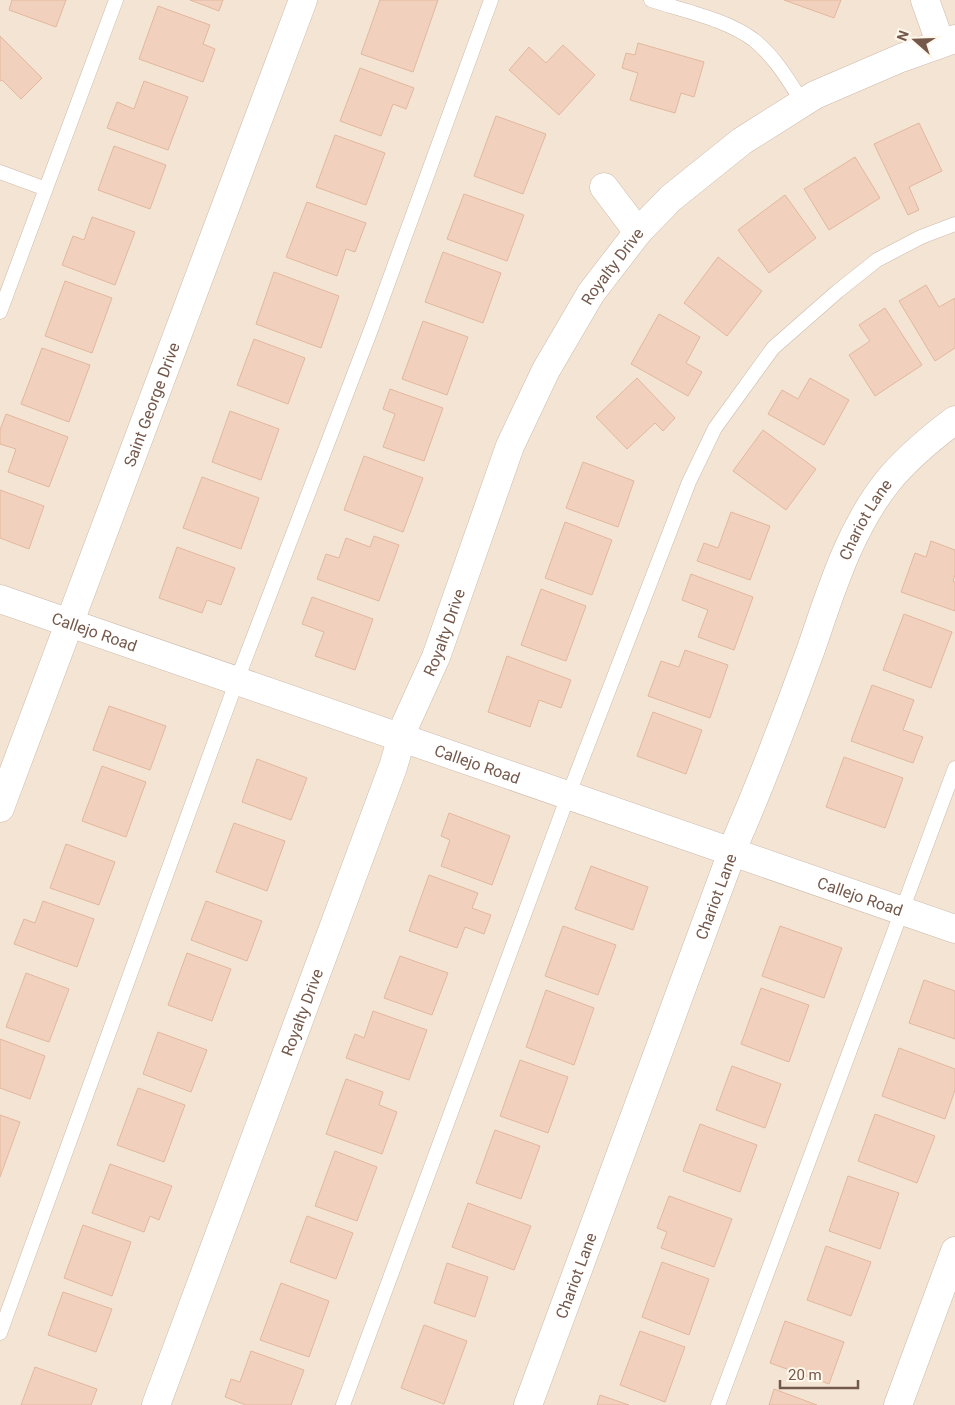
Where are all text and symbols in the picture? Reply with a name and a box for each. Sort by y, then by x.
north arrow [890,15,940,65]
text: N [894,28,912,43]
street label: Royalty Drive [577,224,647,308]
street label: Saint George Drive [119,340,183,469]
street label: Chariot Lane [835,475,896,563]
street label: Royalty Drive [419,586,469,679]
street label: Callejo Road [49,608,140,655]
street label: Callejo Road [432,740,522,787]
street label: Chariot Lane [691,851,740,942]
street label: Callejo Road [815,873,905,920]
street label: Royalty Drive [277,966,327,1058]
street label: Chariot Lane [551,1230,600,1321]
scale bar [780,1358,858,1390]
text: 20 m [788,1366,822,1384]

